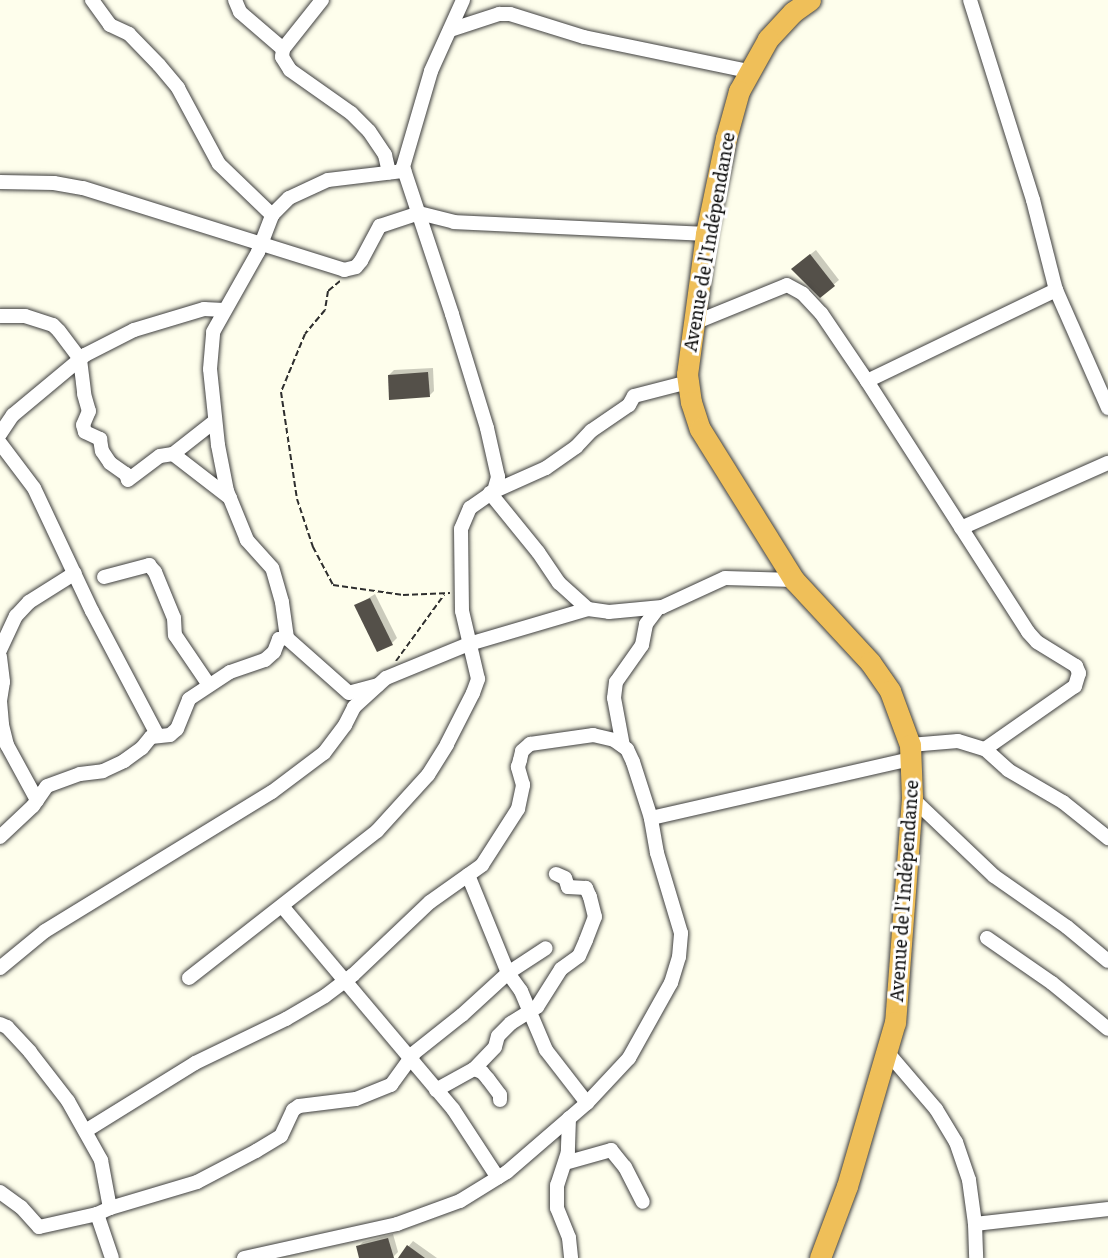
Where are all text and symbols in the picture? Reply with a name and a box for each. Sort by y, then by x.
street label: Avenue de l'Indépendance [679,130,739,354]
street label: Avenue de l'Indépendance [885,779,923,1003]

